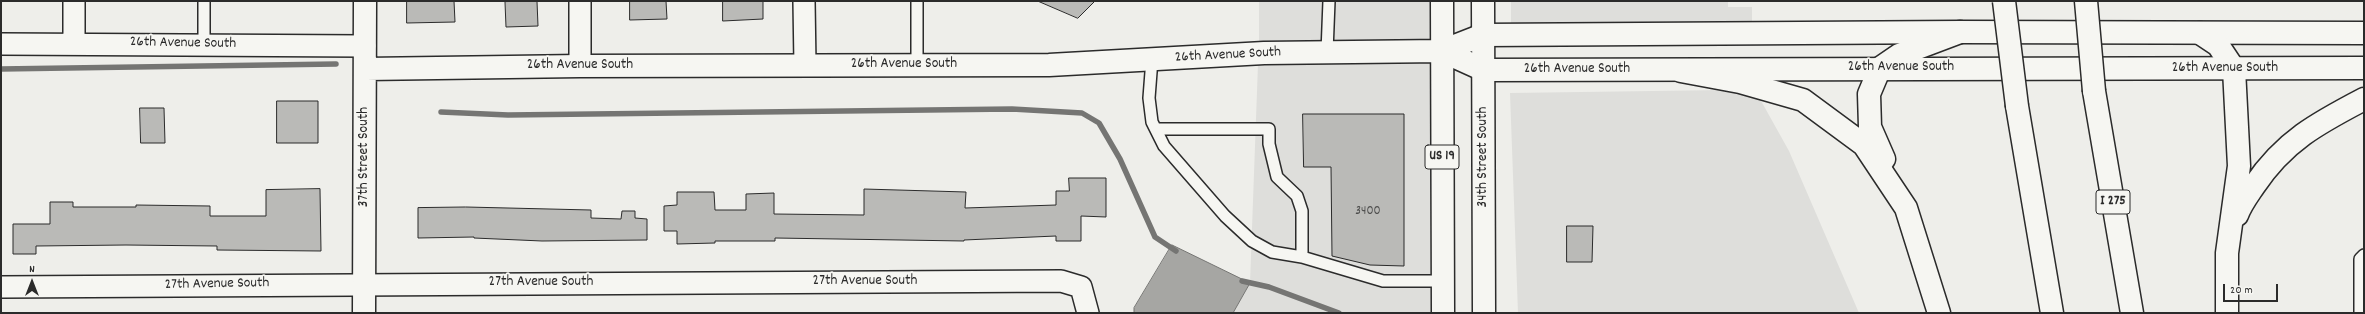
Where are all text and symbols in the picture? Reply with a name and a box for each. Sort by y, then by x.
street label: 26th Avenue South [130,34,236,54]
street label: 26th Avenue South [1174,44,1282,68]
street label: 26th Avenue South [851,56,957,74]
street label: 26th Avenue South [527,57,633,75]
street label: 26th Avenue South [1848,59,1954,77]
street label: 26th Avenue South [2172,60,2278,78]
street label: 26th Avenue South [1524,61,1630,79]
street label: 37th Street South [356,107,374,207]
street label: 34th Street South [1475,107,1493,207]
road number: US 19 [1425,145,1459,169]
road number: I 275 [2096,190,2130,214]
house number: 3400 [1355,204,1381,220]
north arrow [12,262,52,302]
text: N [29,262,35,278]
street label: 27th Avenue South [813,273,917,291]
street label: 27th Avenue South [489,274,593,292]
street label: 27th Avenue South [164,275,270,295]
scale bar [2225,276,2280,302]
text: 20 m [2230,282,2253,299]

